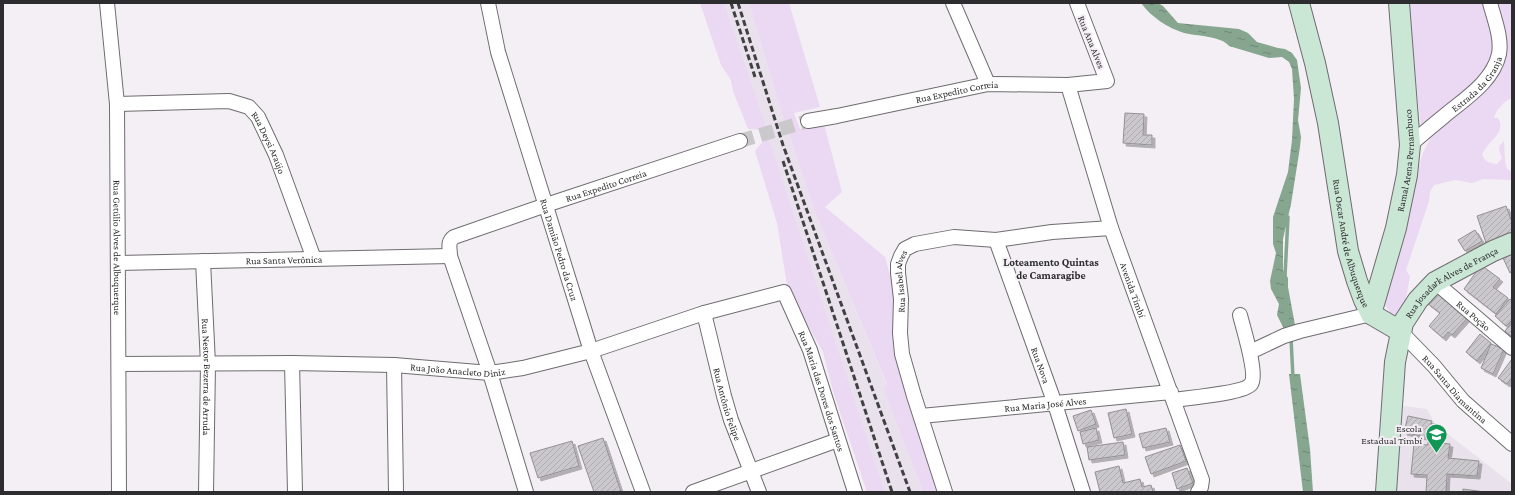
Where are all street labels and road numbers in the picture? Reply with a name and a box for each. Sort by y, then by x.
street label: Rua Ana Alves [1076,14,1107,70]
street label: Estrada da Granja [1449,55,1504,114]
street label: Rua Expedito Correia [915,79,999,105]
street label: Rua Deysi Araújo [249,109,287,175]
street label: Ramal Arena Pernambuco [1395,109,1416,213]
street label: Rua Expedito Correia [564,167,648,204]
street label: Rua Oscar André de Albuquerque [1331,178,1372,310]
street label: Rua Getúlio Alves de Albuquerque [111,180,123,316]
street label: Rua Damião Pedro da Cruz [538,197,580,302]
street label: Rua Josadark Alves de França [1403,244,1500,320]
street label: Rua Isabel Alves [893,248,910,313]
street label: Rua Santa Verônica [246,254,323,266]
street label: Avenida Timbí [1118,261,1148,319]
street label: Rua Poção [1454,298,1492,333]
street label: Rua Nestor Bezerra de Arruda [200,318,213,436]
street label: Rua Maria das Dores dos Santos [796,329,847,453]
street label: Rua Nova [1029,346,1052,385]
street label: Rua Santa Diamantina [1420,353,1490,426]
street label: Rua João Anacleto Diniz [410,361,506,379]
street label: Rua Antônio Felipe [711,367,744,443]
street label: Rua Maria José Alves [1004,395,1087,414]

